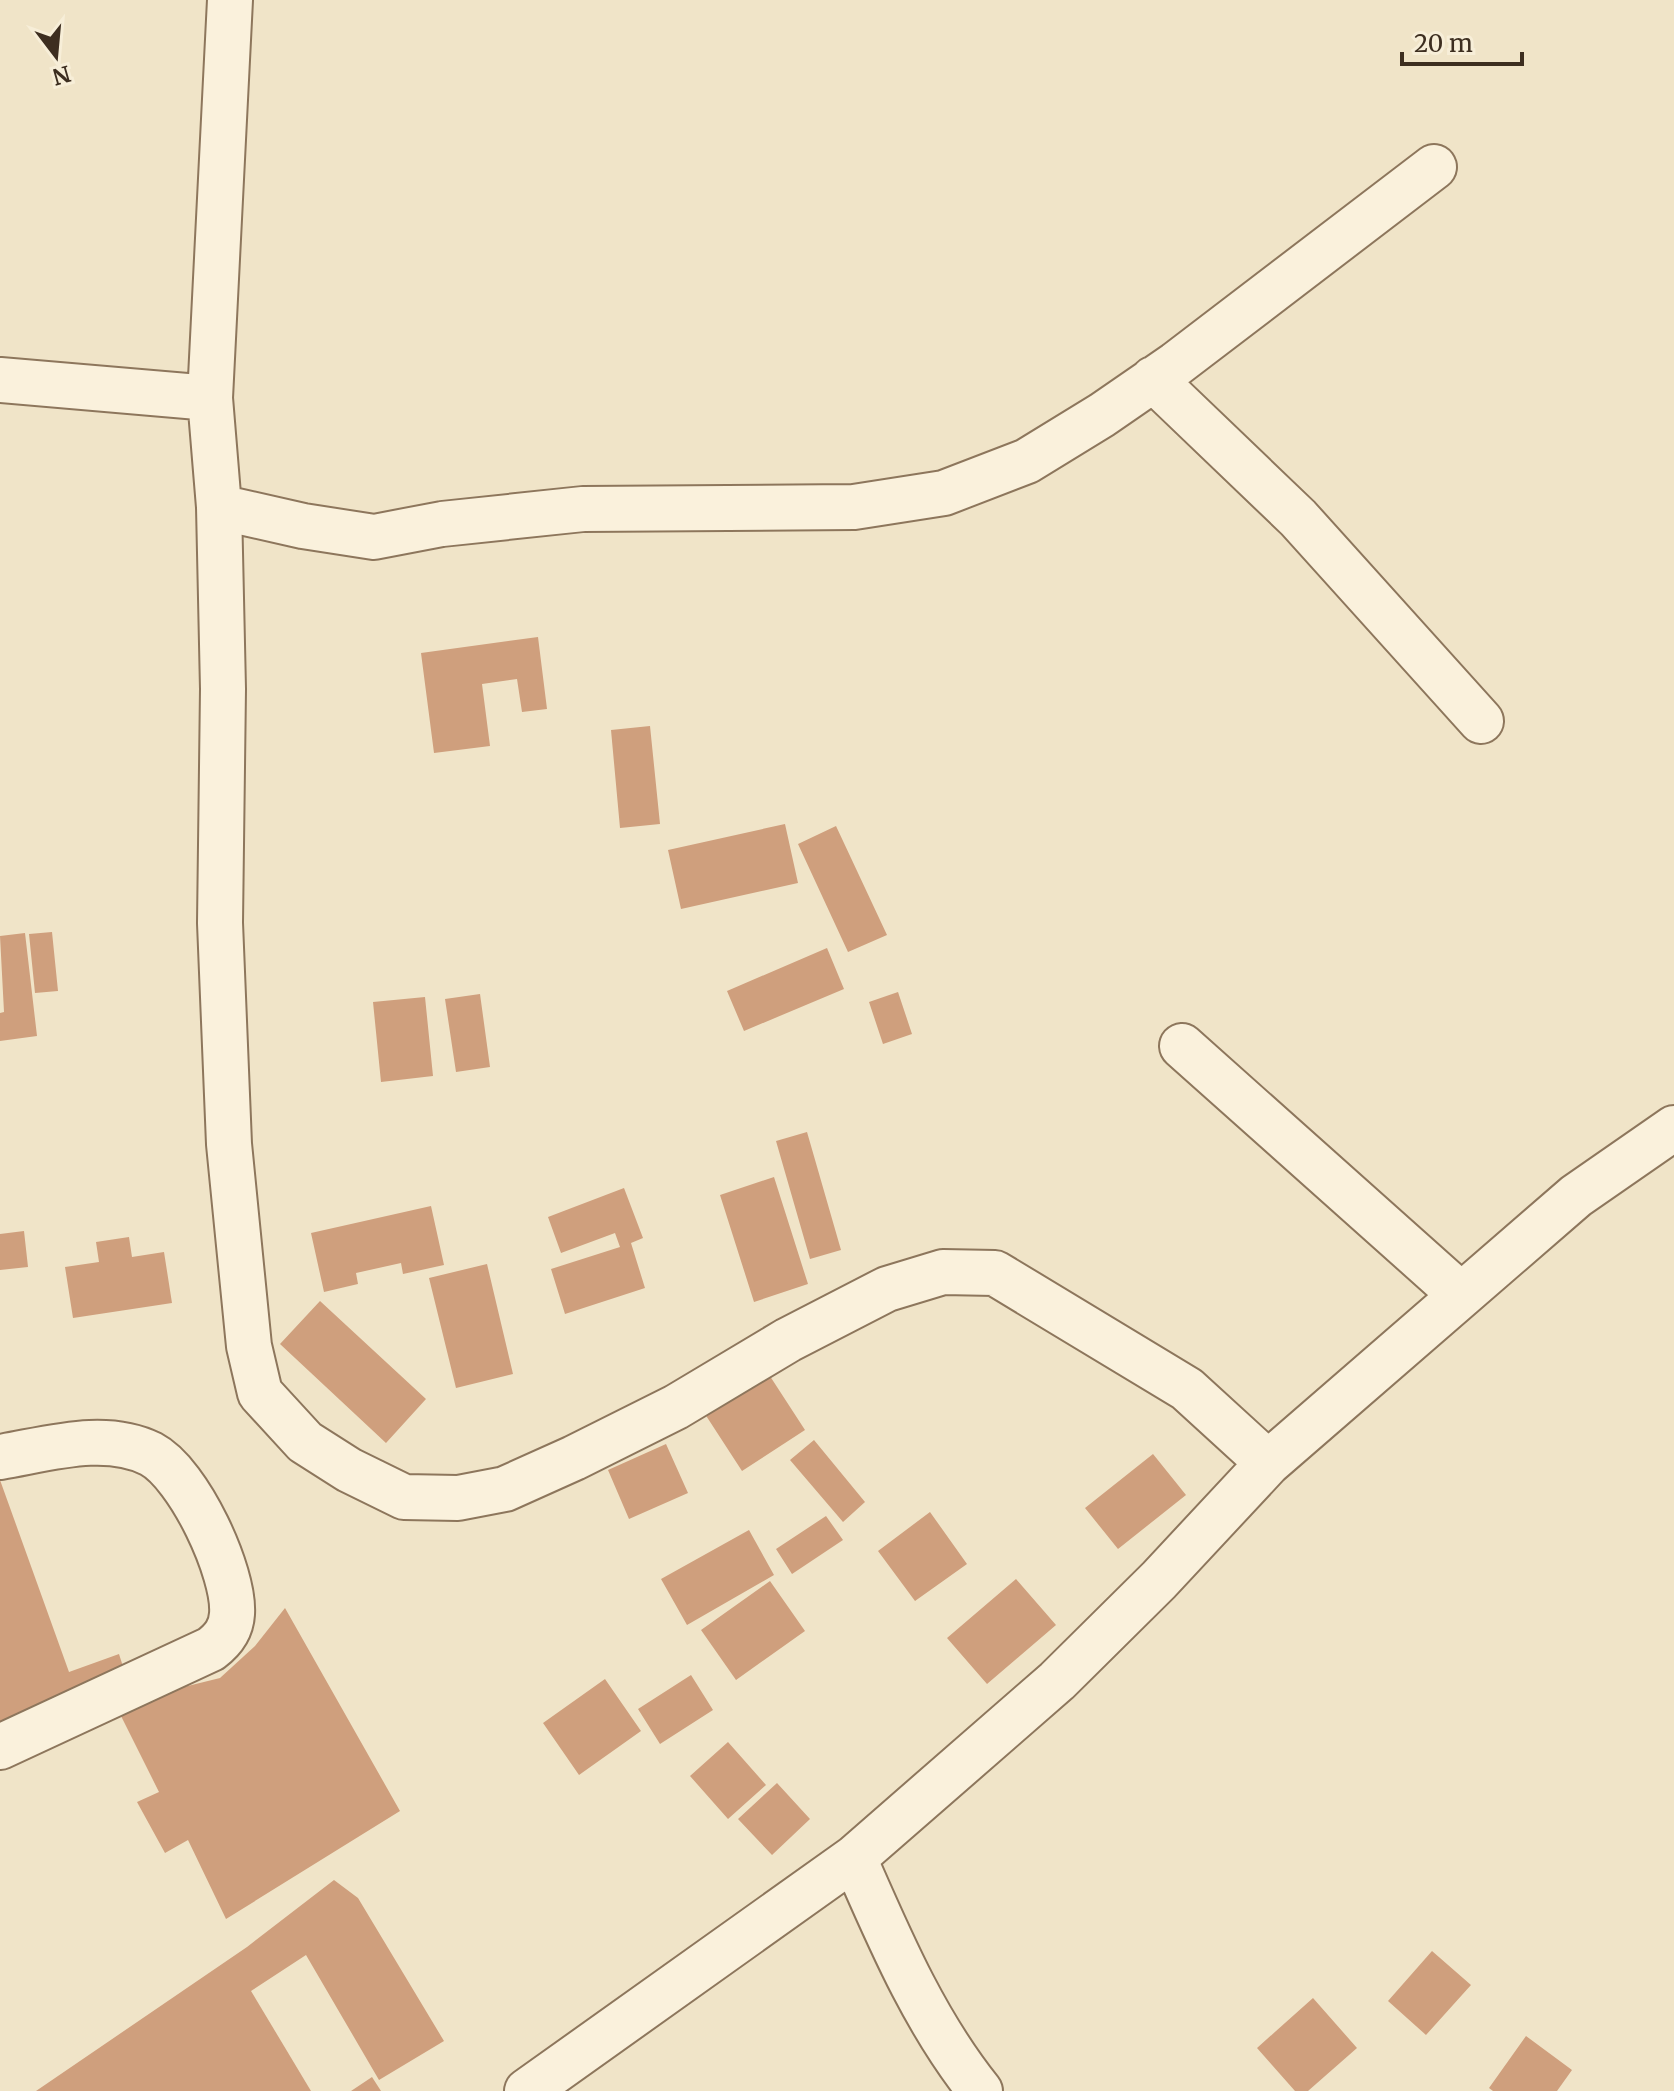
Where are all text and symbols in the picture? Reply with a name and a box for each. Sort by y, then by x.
north arrow [16,16,96,96]
scale bar [1402,16,1522,66]
text: 20 m [1414,28,1473,59]
text: N [49,59,74,91]

